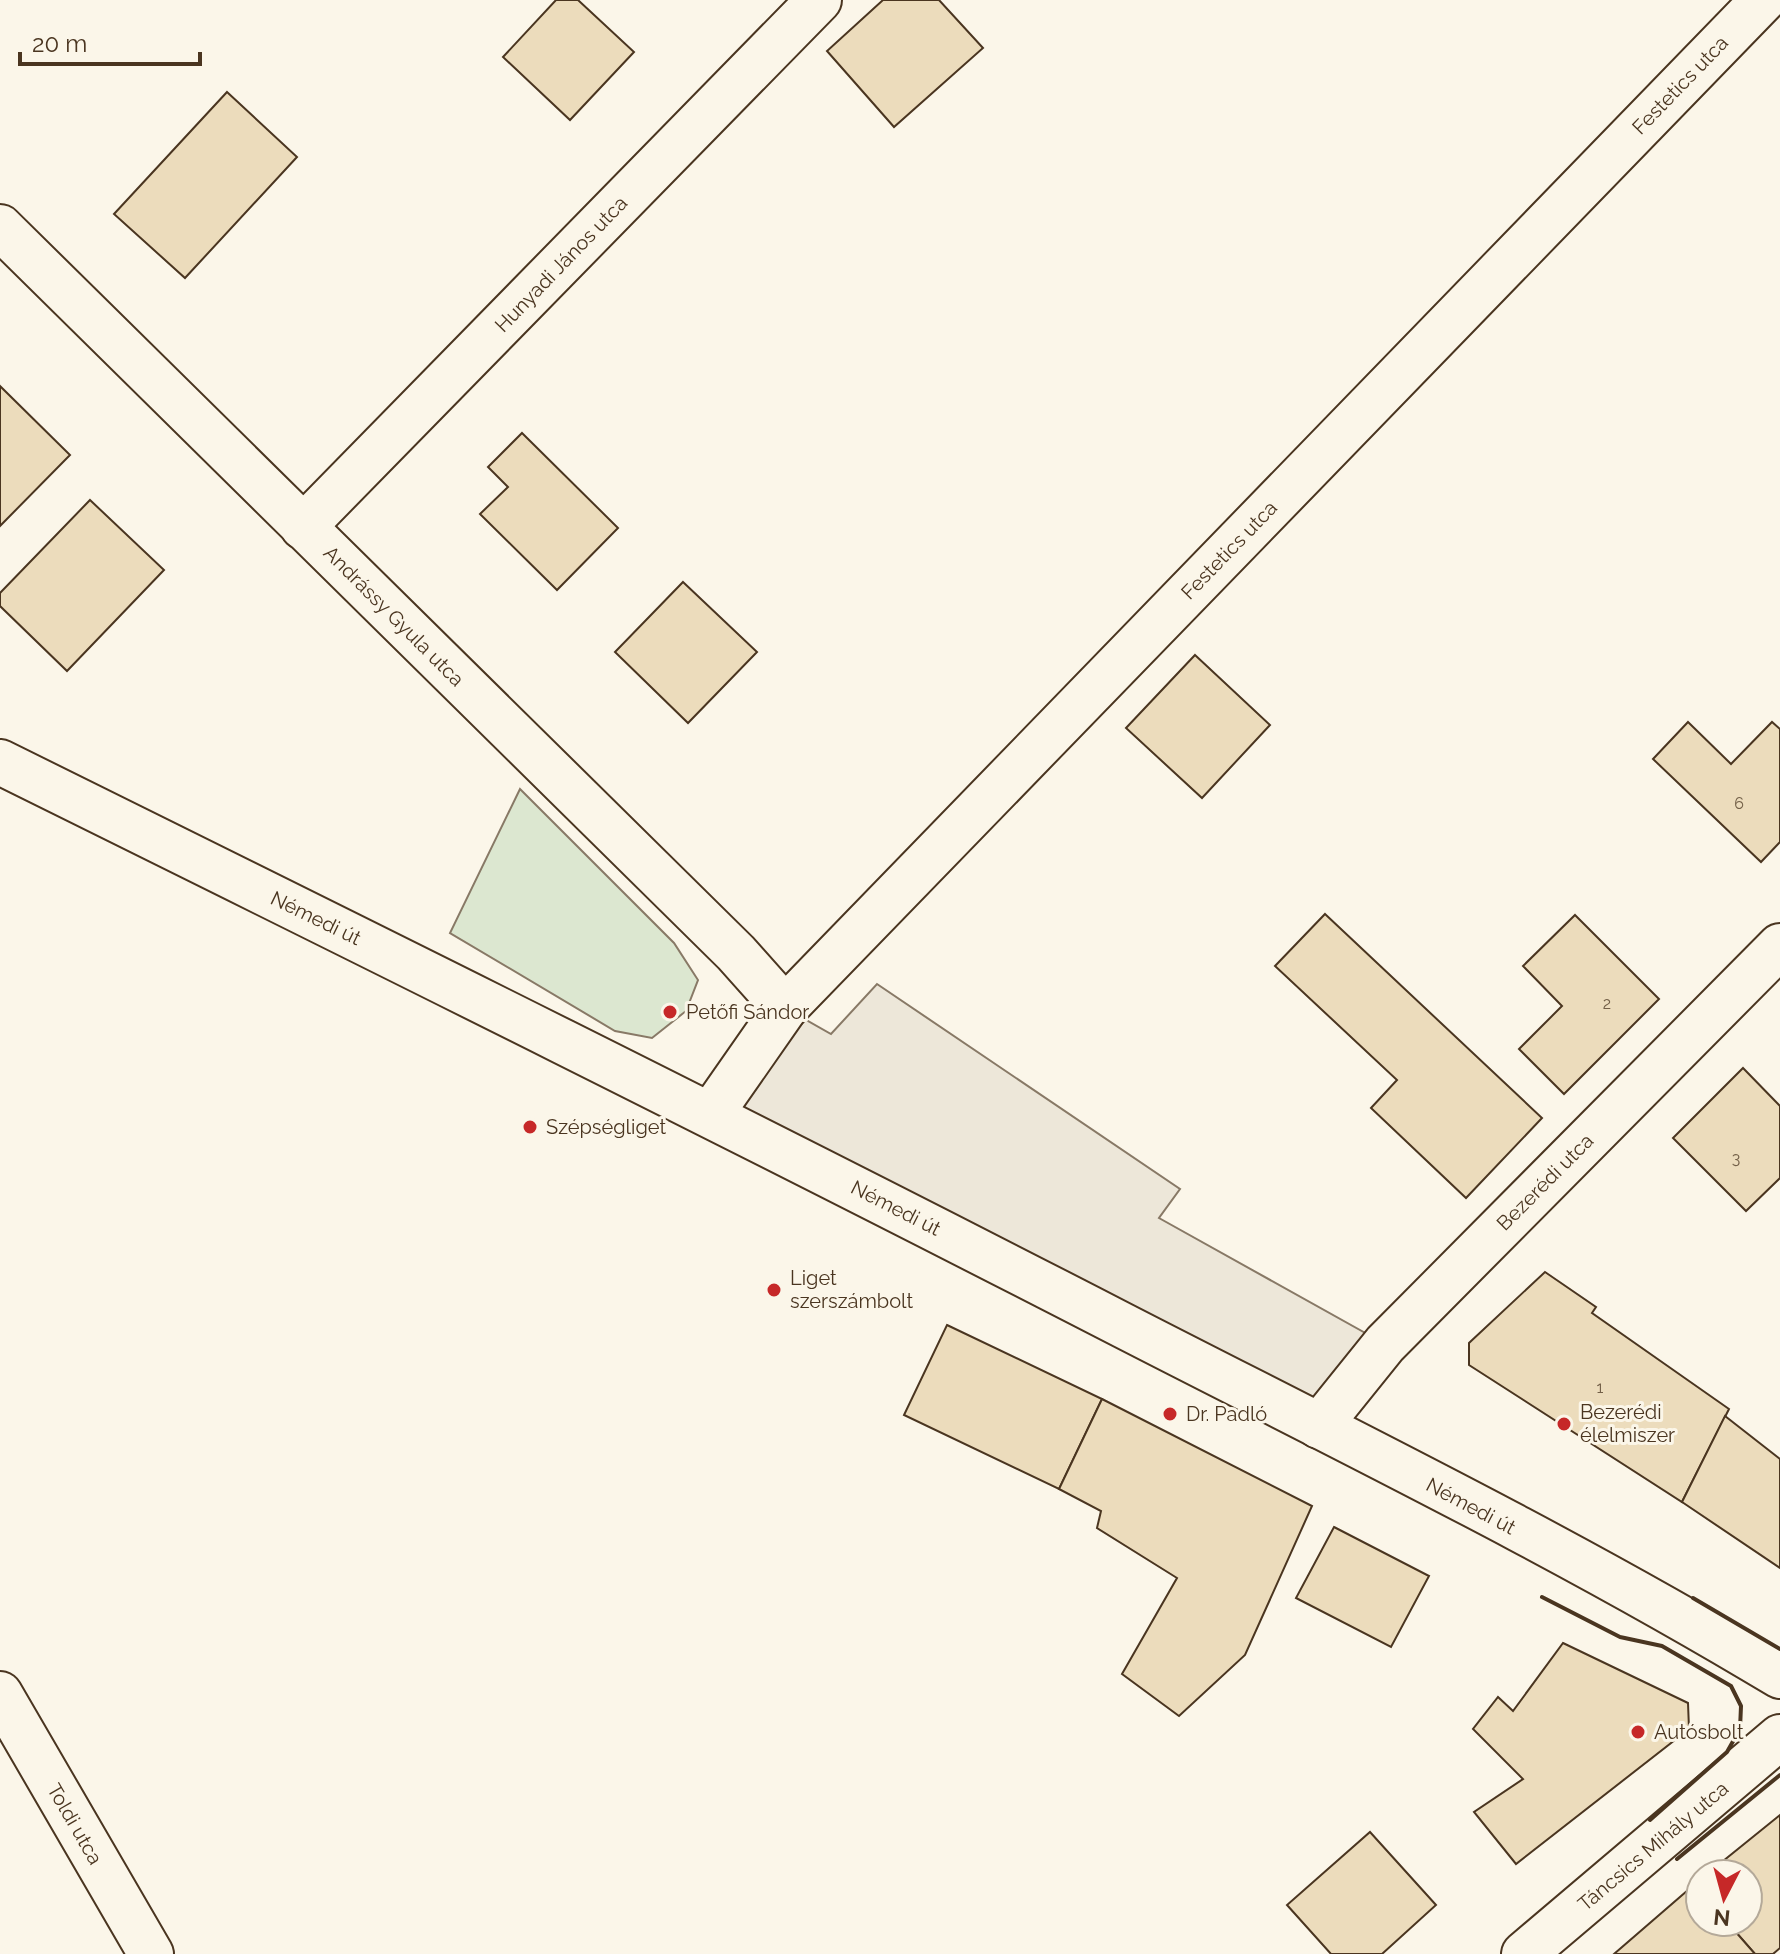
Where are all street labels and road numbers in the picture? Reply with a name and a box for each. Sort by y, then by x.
street label: Festetics utca [1627,31,1733,139]
street label: Hunyadi János utca [490,191,632,337]
street label: Festetics utca [1176,496,1282,604]
street label: Andrássy Gyula utca [319,541,469,691]
street label: Némedi út [267,886,365,950]
street label: Bezerédi utca [1492,1129,1598,1235]
street label: Némedi út [847,1175,945,1241]
street label: Némedi út [1422,1472,1520,1540]
street label: Táncsics Mihály utca [1573,1776,1733,1916]
street label: Toldi utca [42,1779,108,1869]

